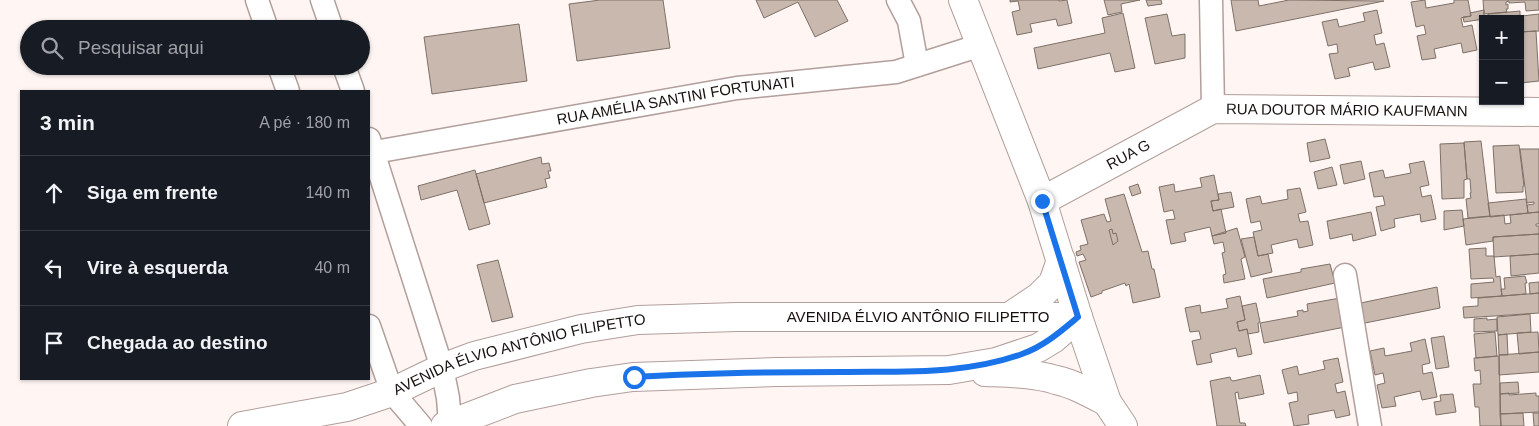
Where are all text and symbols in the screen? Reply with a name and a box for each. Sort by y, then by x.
map controls [1479,15,1524,105]
button: + [1479,15,1524,60]
search box [20,20,370,75]
icon: search [38,34,66,62]
text: Pesquisar aqui [78,37,204,58]
button: − [1479,60,1524,105]
street label: RUA AMÉLIA SANTINI FORTUNATI [555,73,795,128]
street label: RUA DOUTOR MÁRIO KAUFMANN [1226,100,1468,119]
text: 3 min [40,111,95,134]
text: A pé · 180 m [259,114,350,131]
street label: RUA G [1103,136,1153,173]
icon: ahead [40,179,68,207]
text: Siga em frente [87,182,218,203]
text: 140 m [306,184,350,201]
route end [1031,190,1054,213]
icon: left [40,254,68,282]
text: Vire à esquerda [87,257,228,278]
text: 40 m [314,259,350,276]
street label: AVENIDA ÉLVIO ANTÔNIO FILIPETTO [787,308,1050,325]
street label: AVENIDA ÉLVIO ANTÔNIO FILIPETTO [390,311,646,398]
icon: arrive [40,329,68,357]
text: Chegada ao destino [87,332,268,353]
route start [623,366,646,389]

